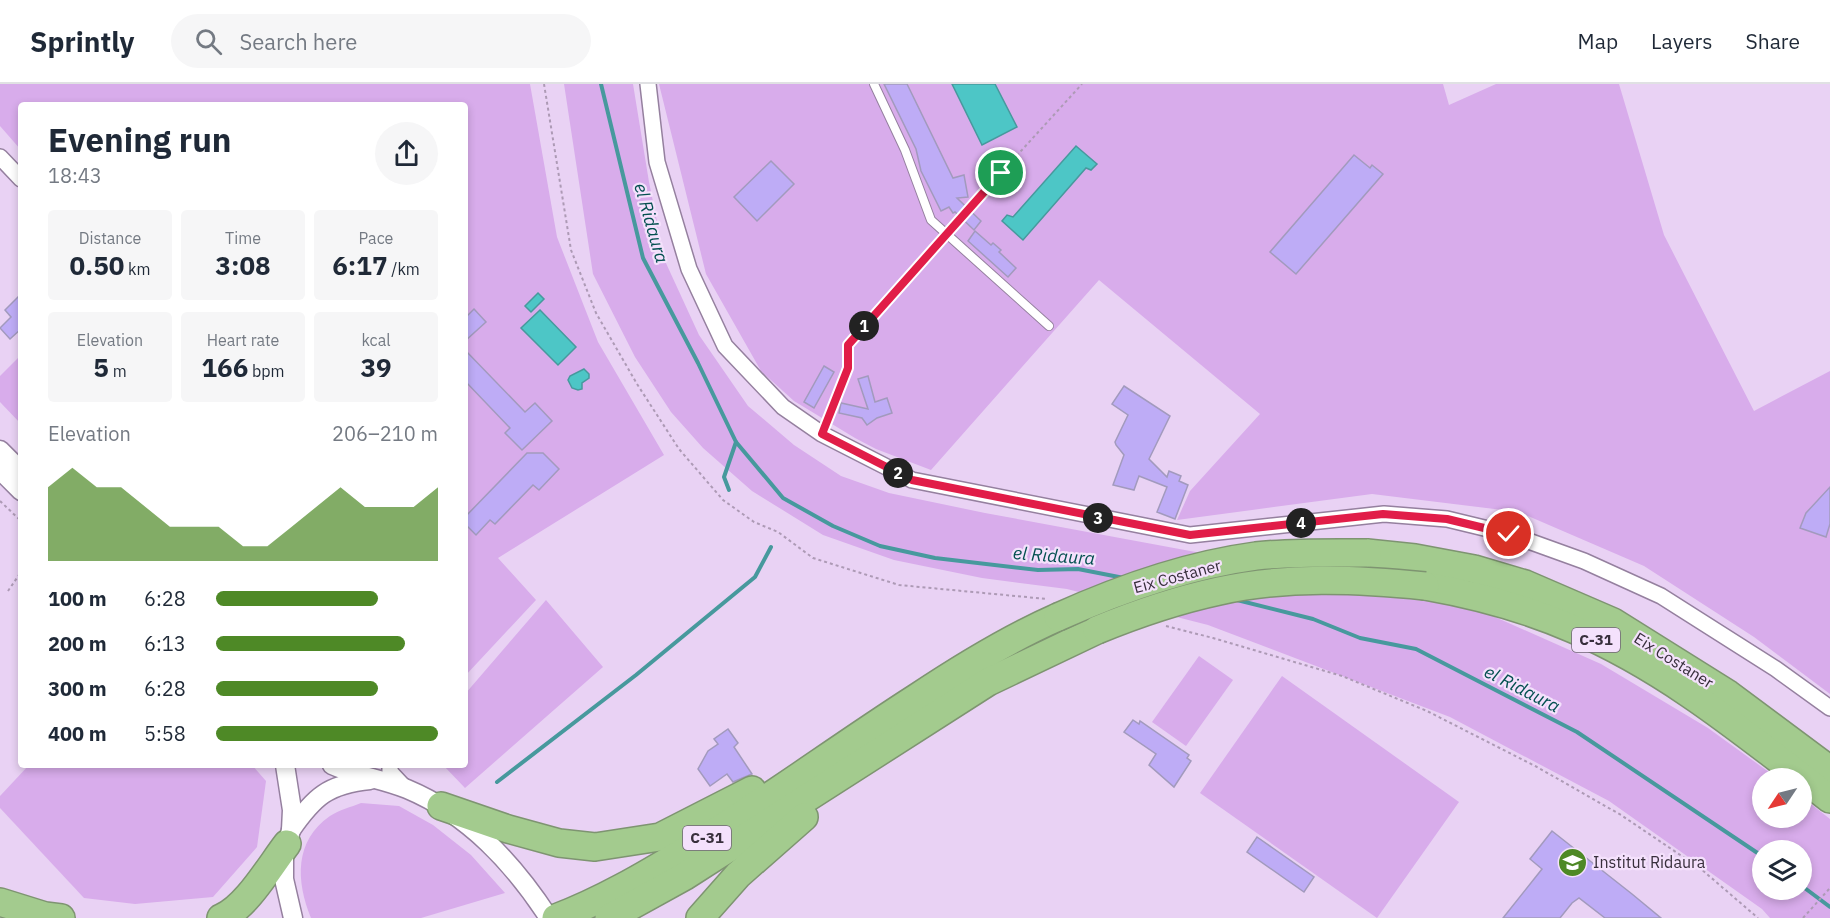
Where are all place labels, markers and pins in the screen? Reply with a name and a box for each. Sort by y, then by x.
pin [975,147,1026,198]
pin: 1 [849,311,879,341]
pin: 2 [883,458,913,488]
pin: 3 [1083,503,1113,533]
pin: 4 [1286,508,1316,538]
pin [1483,508,1534,559]
school or university icon: Institut Ridaura [1556,846,1588,878]
place label: Institut Ridaura [1593,852,1706,872]

